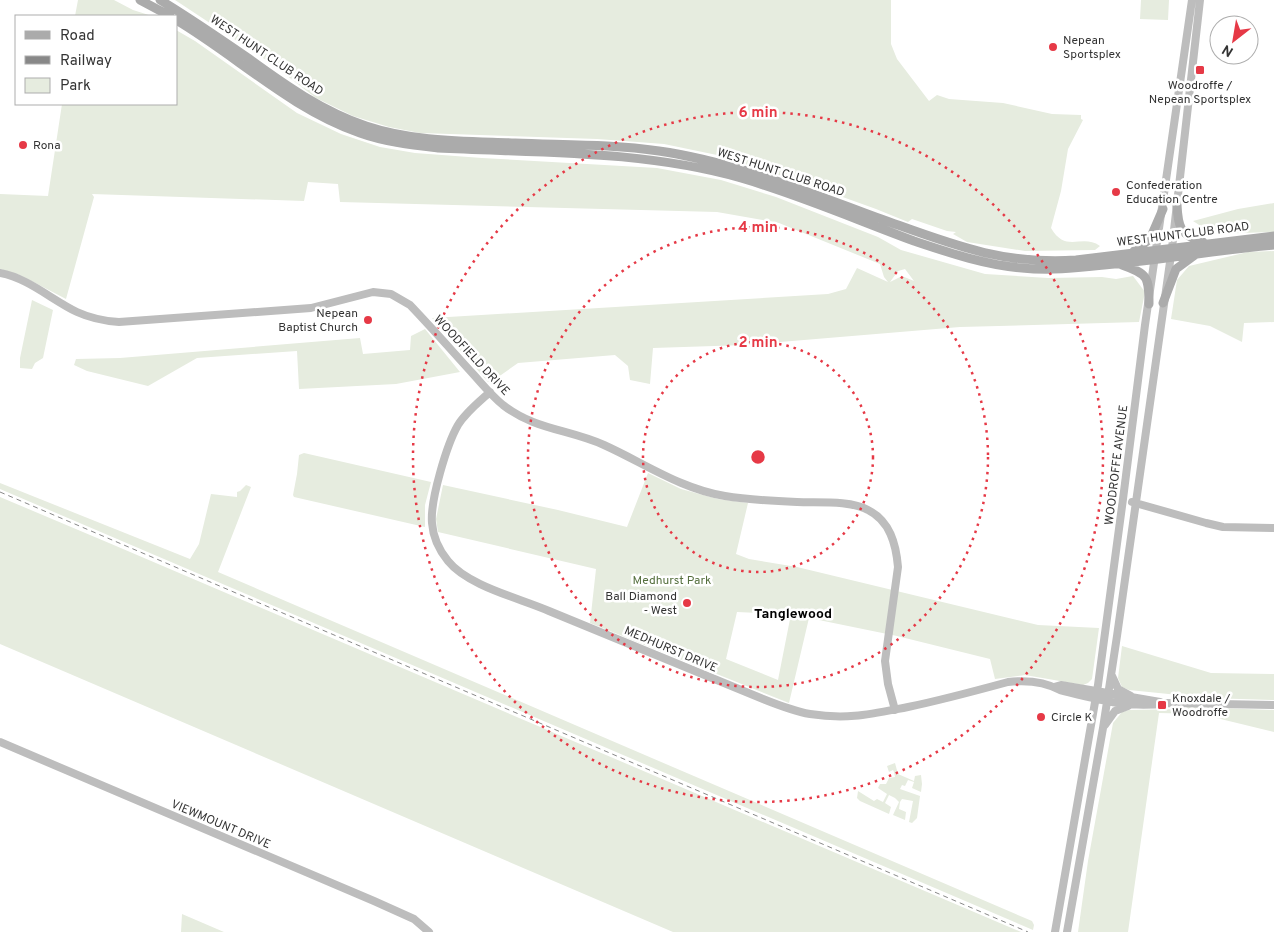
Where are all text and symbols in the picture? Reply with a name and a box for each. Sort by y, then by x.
street label: WEST HUNT CLUB ROAD [207,12,326,100]
legend [15,15,178,105]
north arrow [1209,15,1259,65]
text: Road [60,27,95,46]
place label: Nepean Sportsplex [1063,33,1121,63]
text: N [1219,40,1237,60]
marker: Nepean Sportsplex [1047,41,1059,53]
text: Railway [60,52,112,71]
marker: Woodroffe / Nepean Sportsplex [1194,64,1206,76]
text: Park [60,77,91,96]
place label: Woodroffe / Nepean Sportsplex [1149,78,1251,108]
text: 6 min [738,104,778,123]
place label: Rona [33,138,60,154]
marker: Rona [17,139,29,151]
street label: WEST HUNT CLUB ROAD [715,145,847,201]
place label: Confederation Education Centre [1126,178,1218,208]
marker: Confederation Education Centre [1110,186,1122,198]
text: 4 min [738,219,778,238]
street label: WEST HUNT CLUB ROAD [1116,219,1250,251]
place label: Nepean Baptist Church [278,306,358,336]
street label: WOODFIELD DRIVE [430,312,513,399]
marker: Nepean Baptist Church [362,314,374,326]
text: 2 min [738,334,778,353]
street label: WOODROFFE AVENUE [1102,404,1132,526]
centre of rings [749,448,767,466]
park label: Medhurst Park [633,573,711,589]
place label: Ball Diamond - West [605,589,677,619]
marker: Ball Diamond - West [681,597,693,609]
district label: Tanglewood [754,606,832,623]
street label: MEDHURST DRIVE [622,623,720,677]
place label: Knoxdale / Woodroffe [1172,691,1231,721]
marker: Knoxdale / Woodroffe [1156,699,1168,711]
place label: Circle K [1051,710,1093,726]
marker: Circle K [1035,711,1047,723]
street label: VIEWMOUNT DRIVE [168,797,273,853]

